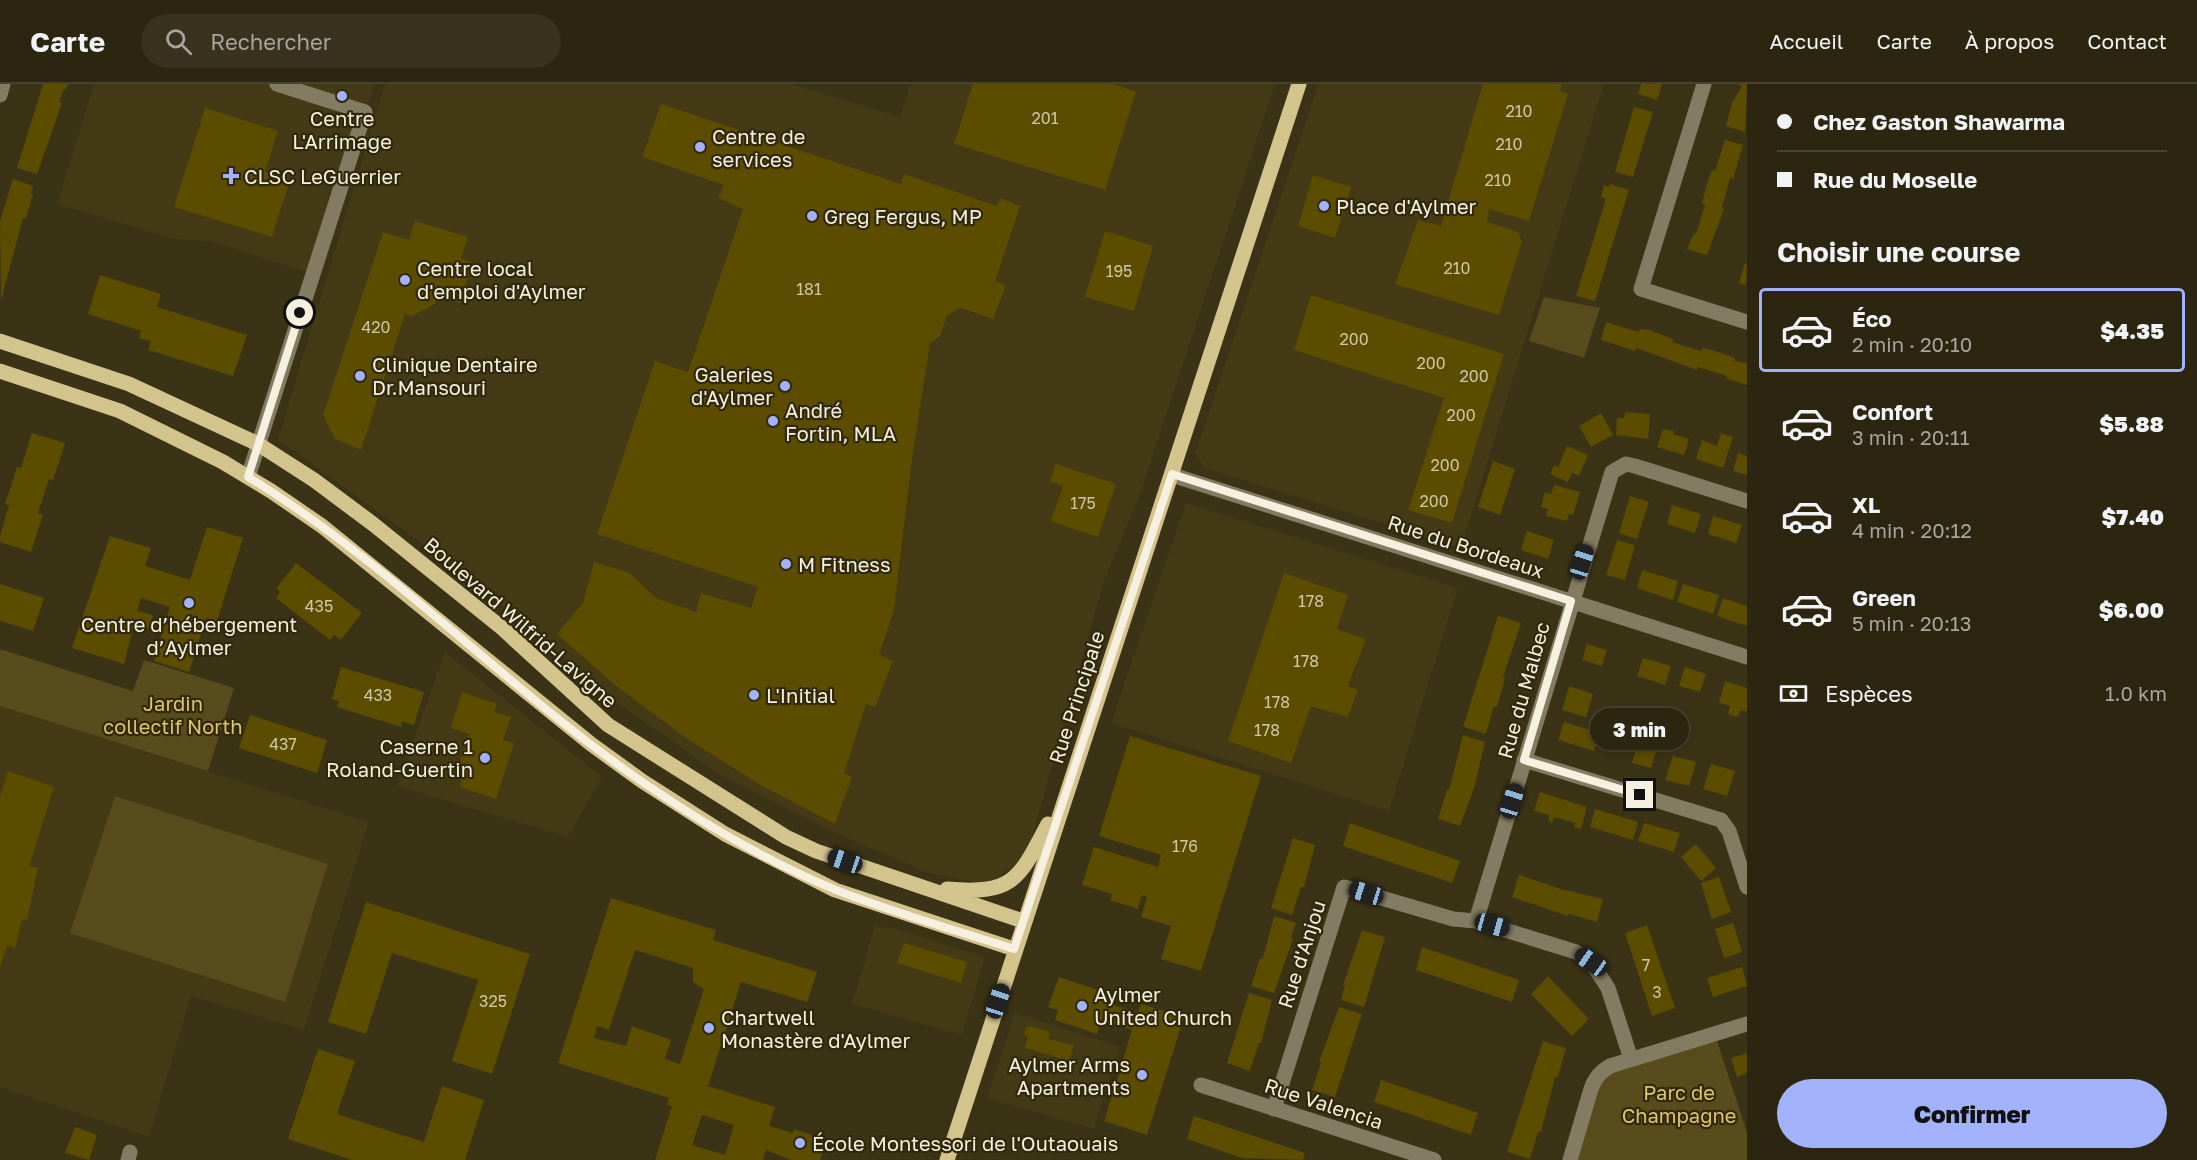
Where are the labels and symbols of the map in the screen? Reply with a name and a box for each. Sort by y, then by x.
marker: Centre L'Arrimage [335,89,349,103]
house number: 210 [1506,101,1532,121]
place label: Centre L'Arrimage [292,106,392,153]
house number: 201 [1032,108,1059,128]
place label: Centre de services [712,124,805,171]
house number: 210 [1496,134,1522,154]
marker: Centre de services [693,140,707,154]
place label: CLSC LeGuerrier [244,164,401,188]
marker: CLSC LeGuerrier [222,167,240,185]
house number: 210 [1485,170,1511,190]
place label: Place d'Aylmer [1336,194,1476,218]
marker: Place d'Aylmer [1317,199,1331,213]
place label: Greg Fergus, MP [824,204,982,228]
marker: Greg Fergus, MP [805,209,819,223]
place label: Centre local d'emploi d'Aylmer [417,256,586,303]
house number: 210 [1444,258,1470,278]
house number: 195 [1106,261,1132,281]
marker: Centre local d'emploi d'Aylmer [398,273,412,287]
house number: 181 [796,279,822,299]
route start [286,299,313,326]
house number: 420 [362,317,390,337]
house number: 200 [1339,329,1369,349]
place label: Clinique Dentaire Dr.Mansouri [372,352,538,399]
house number: 200 [1416,353,1446,373]
place label: Galeries d'Aylmer [691,362,773,409]
house number: 200 [1459,366,1489,386]
marker: Clinique Dentaire Dr.Mansouri [353,369,367,383]
marker: Galeries d'Aylmer [778,379,792,393]
place label: André Fortin, MLA [785,398,896,445]
house number: 200 [1446,405,1476,425]
marker: André Fortin, MLA [766,414,780,428]
house number: 200 [1430,455,1460,475]
house number: 200 [1419,491,1449,511]
house number: 175 [1070,493,1096,513]
street label: Rue du Bordeaux [1385,509,1547,583]
street label: Boulevard Wilfrid-Lavigne [420,532,622,712]
car [1568,542,1596,582]
place label: M Fitness [798,552,891,576]
marker: M Fitness [779,557,793,571]
house number: 178 [1298,591,1324,611]
marker: Centre d’hébergement d’Aylmer [182,596,196,610]
house number: 435 [305,596,333,616]
place label: Centre d’hébergement d’Aylmer [81,612,297,659]
street label: Rue du Malbec [1492,619,1554,761]
street label: Rue Principale [1043,628,1109,766]
house number: 178 [1293,651,1319,671]
place label: L'Initial [766,683,835,707]
house number: 433 [364,685,392,705]
marker: L'Initial [747,688,761,702]
park label: Jardin collectif North [103,691,243,738]
house number: 178 [1264,692,1290,712]
callout: 3 min [1590,708,1690,750]
house number: 178 [1254,720,1280,740]
house number: 437 [269,734,297,754]
place label: Caserne 1 Roland-Guertin [326,734,473,781]
marker: Caserne 1 Roland-Guertin [478,751,492,765]
car [1498,781,1526,821]
route end [1626,781,1653,808]
house number: 176 [1172,836,1198,856]
car [825,847,865,875]
car [1346,879,1386,907]
street label: Rue d'Anjou [1272,897,1330,1011]
car [1472,911,1512,939]
car [1571,944,1611,980]
house number: 7 [1642,955,1650,975]
car [984,981,1012,1021]
place label: Aylmer United Church [1094,982,1232,1029]
house number: 3 [1652,982,1662,1002]
house number: 325 [479,991,507,1011]
marker: Aylmer United Church [1075,999,1089,1013]
place label: Chartwell Monastère d'Aylmer [721,1005,910,1052]
marker: Chartwell Monastère d'Aylmer [702,1021,716,1035]
place label: Aylmer Arms Apartments [1009,1052,1130,1099]
marker: Aylmer Arms Apartments [1135,1068,1149,1082]
street label: Rue Valencia [1262,1073,1386,1133]
park label: Parc de Champagne [1622,1080,1736,1127]
place label: École Montessori de l'Outaouais [812,1131,1118,1155]
marker: École Montessori de l'Outaouais [793,1136,807,1150]

